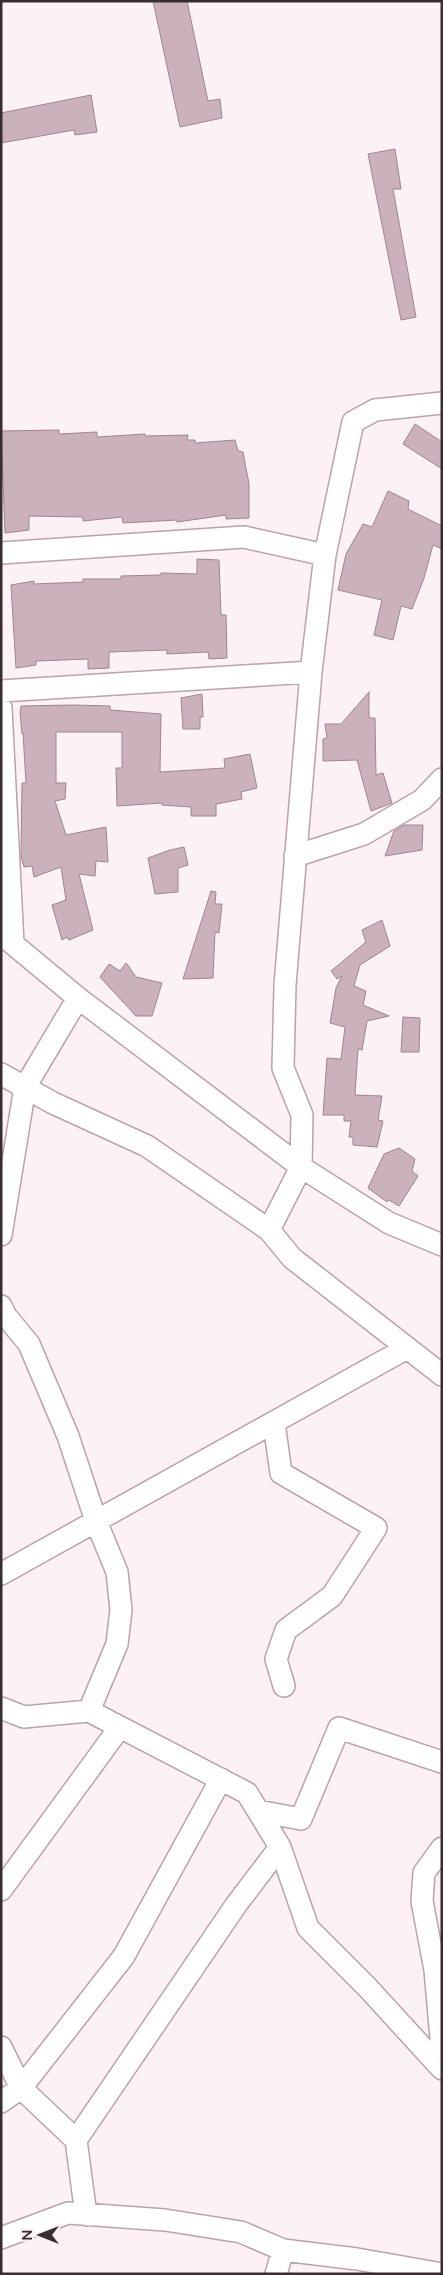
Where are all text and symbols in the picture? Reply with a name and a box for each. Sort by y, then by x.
north arrow [15,2210,65,2260]
text: N [18,2230,35,2240]

